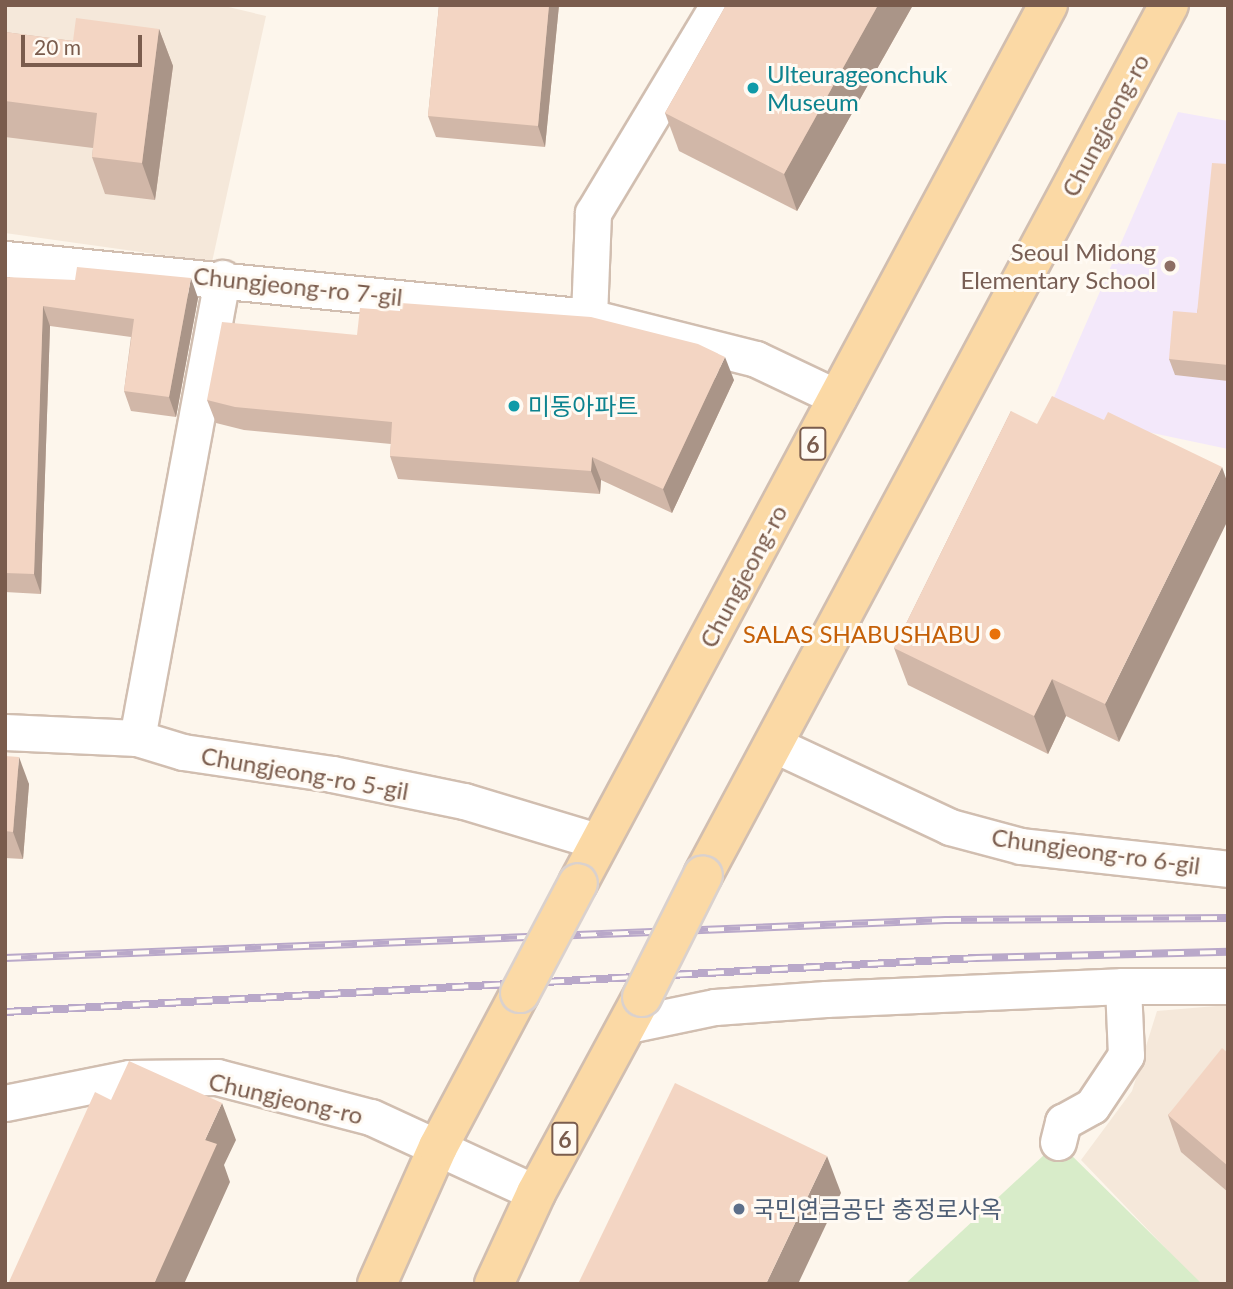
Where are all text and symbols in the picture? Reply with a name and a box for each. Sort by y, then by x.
scale bar [24,21,145,65]
text: 20 m [34,34,81,59]
street label: Chungjeong-ro [1055,49,1155,201]
place label: Ulteurageonchuk Museum [767,60,948,116]
marker: Ulteurageonchuk Museum [745,80,761,96]
place label: Seoul Midong Elementary School [960,238,1156,294]
marker: Seoul Midong Elementary School [1162,258,1178,274]
street label: Chungjeong-ro 7-gil [192,261,404,311]
place label: 미동아파트 [528,392,638,420]
marker: 미동아파트 [506,398,522,414]
road number: 6 [799,424,827,464]
street label: Chungjeong-ro [693,500,793,652]
place label: SALAS SHABUSHABU [743,620,981,648]
marker: SALAS SHABUSHABU [987,626,1003,642]
street label: Chungjeong-ro 5-gil [199,741,411,805]
street label: Chungjeong-ro 6-gil [990,822,1202,880]
street label: Chungjeong-ro [206,1066,366,1130]
road number: 6 [551,1120,579,1158]
place label: 국민연금공단 충정로사옥 [753,1195,1002,1223]
marker: 국민연금공단 충정로사옥 [731,1201,747,1217]

